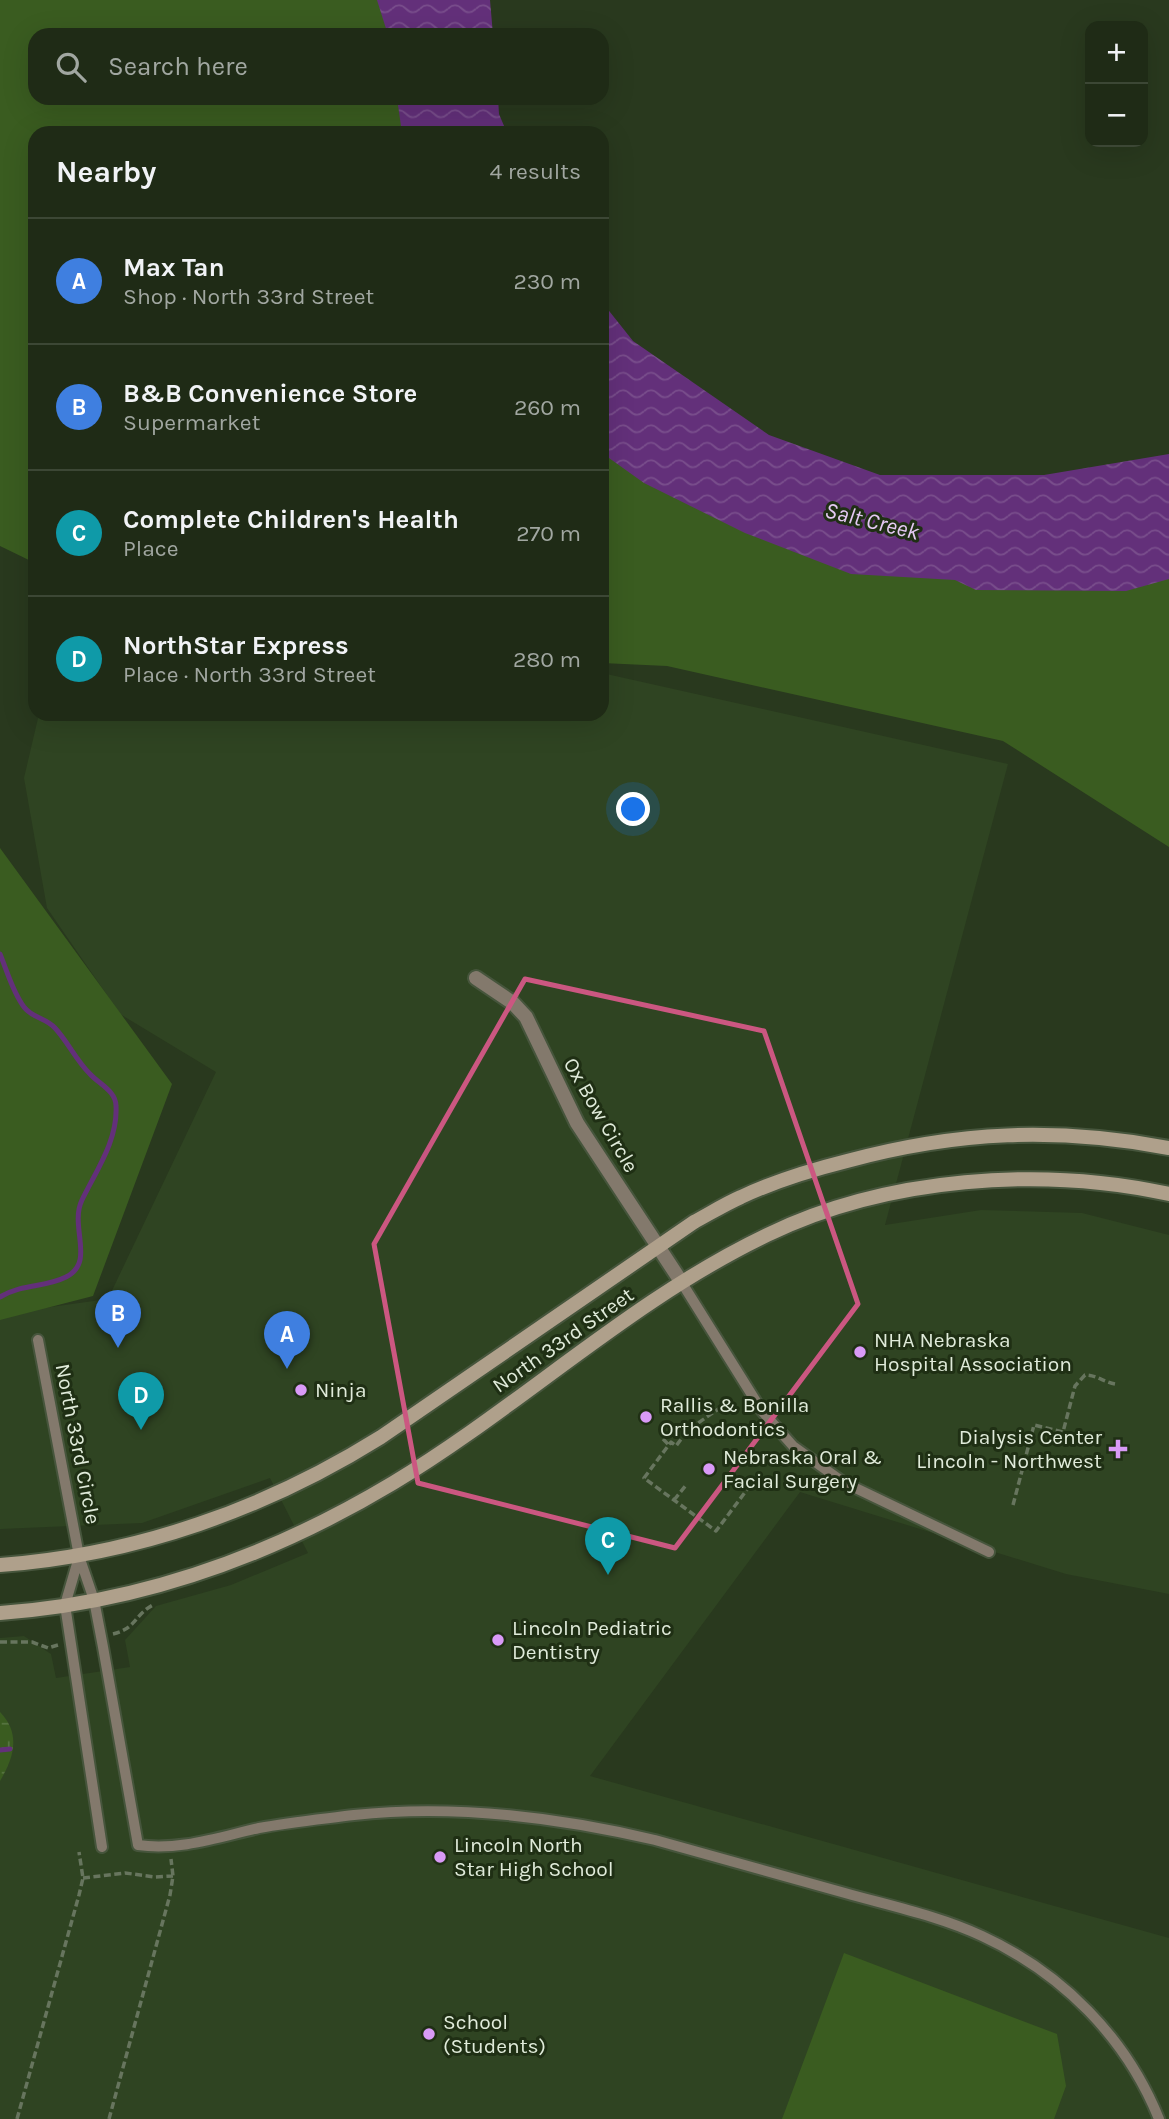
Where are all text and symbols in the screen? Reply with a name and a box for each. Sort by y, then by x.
map controls [1085,21,1148,147]
button: + [1085,21,1148,84]
search box [28,28,609,105]
icon: search [52,48,90,86]
text: Search here [108,51,248,82]
button: − [1085,84,1148,147]
text: Nearby [56,154,156,190]
text: 4 results [489,158,581,185]
text: Max Tan [123,252,225,283]
text: A [72,268,86,295]
text: 230 m [513,268,581,295]
text: Shop · North 33rd Street [123,283,374,310]
text: B&B Convenience Store [123,378,417,409]
text: B [72,394,86,421]
text: 260 m [514,394,581,421]
text: Supermarket [123,409,260,436]
water label: Salt Creek [822,496,922,546]
text: Complete Children's Health [123,504,459,535]
text: C [72,520,86,547]
text: 270 m [516,520,581,547]
text: Place [123,535,179,562]
text: NorthStar Express [123,630,349,661]
text: D [71,646,87,673]
text: 280 m [513,646,581,673]
text: Place · North 33rd Street [123,661,376,688]
your location [616,792,650,826]
street label: Ox Bow Circle [559,1053,643,1177]
street label: North 33rd Street [488,1282,638,1398]
pin: B [95,1290,141,1348]
pin: A [264,1311,310,1369]
place label: NHA Nebraska Hospital Association [874,1328,1072,1376]
marker: NHA Nebraska Hospital Association [852,1344,868,1360]
street label: North 33rd Circle [51,1362,105,1526]
pin: D [118,1372,164,1430]
place label: Ninja [315,1378,366,1402]
marker: Ninja [293,1382,309,1398]
place label: Rallis & Bonilla Orthodontics [660,1393,809,1441]
marker: Rallis & Bonilla Orthodontics [638,1409,654,1425]
place label: Dialysis Center Lincoln - Northwest [916,1425,1102,1473]
marker: Dialysis Center Lincoln - Northwest [1108,1439,1128,1459]
place label: Nebraska Oral & Facial Surgery [723,1445,882,1493]
marker: Nebraska Oral & Facial Surgery [701,1461,717,1477]
pin: C [585,1517,631,1575]
place label: Lincoln Pediatric Dentistry [512,1616,672,1664]
marker: Lincoln Pediatric Dentistry [490,1632,506,1648]
place label: Lincoln North Star High School [454,1833,614,1881]
marker: Lincoln North Star High School [432,1849,448,1865]
place label: School (Students) [443,2010,546,2058]
marker: School (Students) [421,2026,437,2042]

